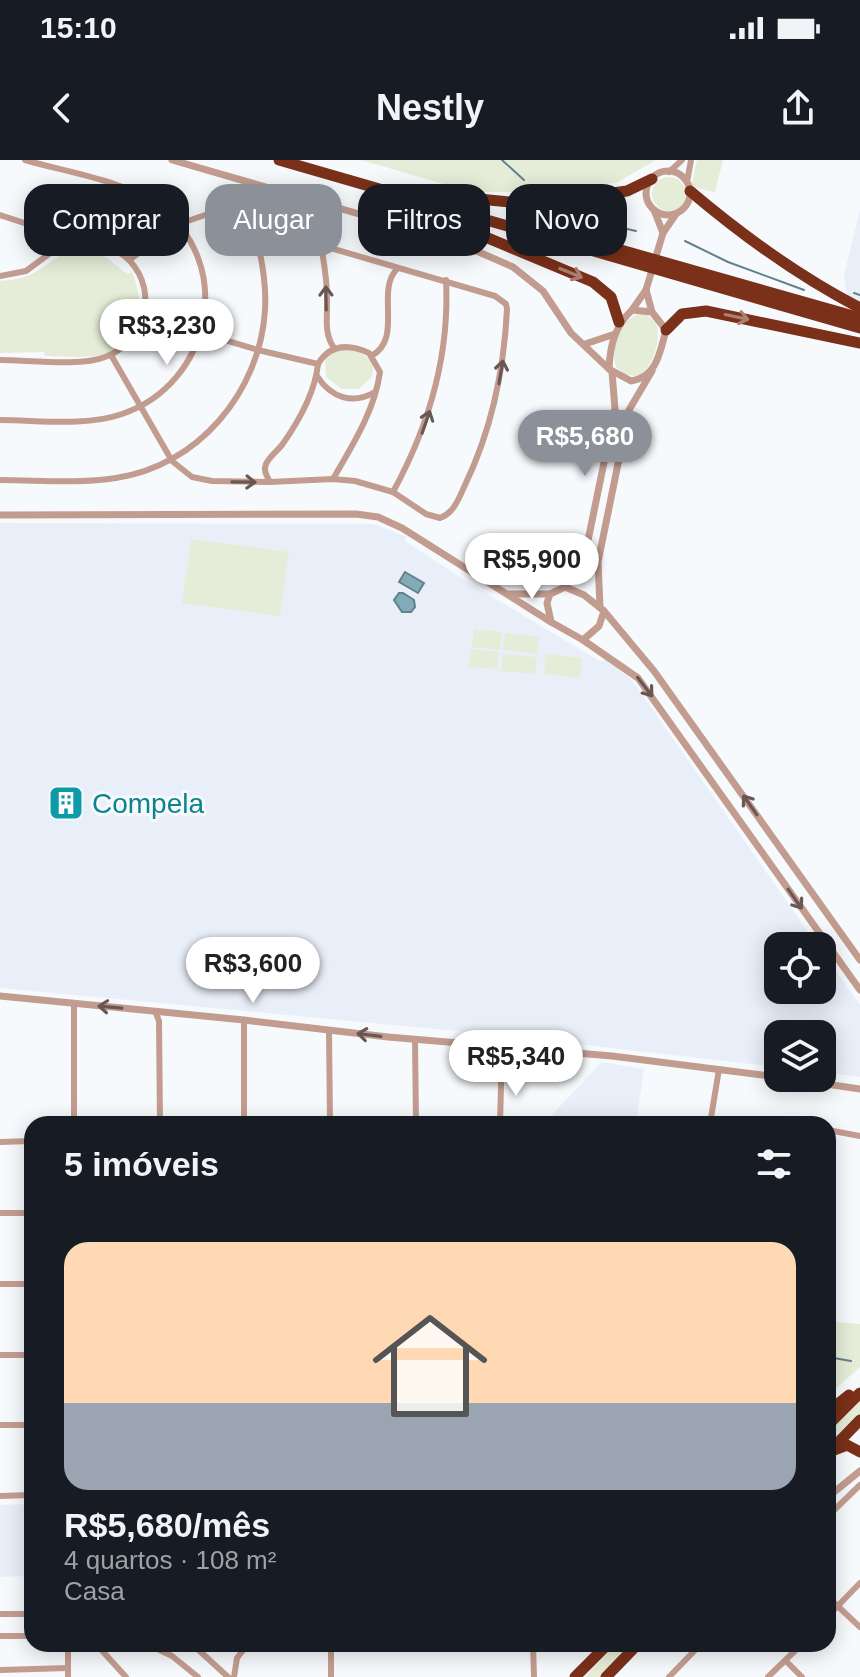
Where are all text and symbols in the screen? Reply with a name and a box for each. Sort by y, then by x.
text: 15:10 [40,11,117,44]
icon: back [40,86,84,130]
icon: share [776,86,820,130]
text: Nestly [376,87,484,128]
chip: Comprar [24,184,189,256]
chip: Alugar [205,184,342,256]
chip: Filtros [358,184,490,256]
chip: Novo [506,184,627,256]
one-way arrow [558,267,583,282]
one-way arrow [319,285,334,311]
pin: R$3,230 [93,299,241,367]
text: R$3,230 [118,310,216,340]
one-way arrow [723,311,749,326]
one-way arrow [494,360,509,386]
one-way arrow [420,410,434,435]
pin: R$5,680 [511,410,659,478]
text: R$5,680 [536,421,634,451]
one-way arrow [230,474,257,489]
pin: R$5,900 [458,533,606,601]
text: R$5,900 [483,544,581,574]
one-way arrow [636,676,653,697]
building icon: Compela [47,784,85,822]
place label: Compela [92,788,204,819]
one-way arrow [742,795,759,816]
one-way arrow [787,888,804,909]
map controls [764,932,836,1092]
button: locate [764,932,836,1004]
pin: R$3,600 [179,937,327,1005]
text: R$3,600 [204,948,302,978]
one-way arrow [97,999,124,1014]
button: layers [764,1020,836,1092]
one-way arrow [357,1027,382,1042]
pin: R$5,340 [442,1030,590,1098]
text: R$5,340 [467,1041,565,1071]
icon: filters [752,1142,796,1186]
text: 5 imóveis [64,1145,219,1183]
icon: home [358,1294,502,1438]
text: R$5,680/mês [64,1506,270,1544]
text: 4 quartos · 108 m² [64,1545,276,1575]
text: Casa [64,1576,125,1606]

